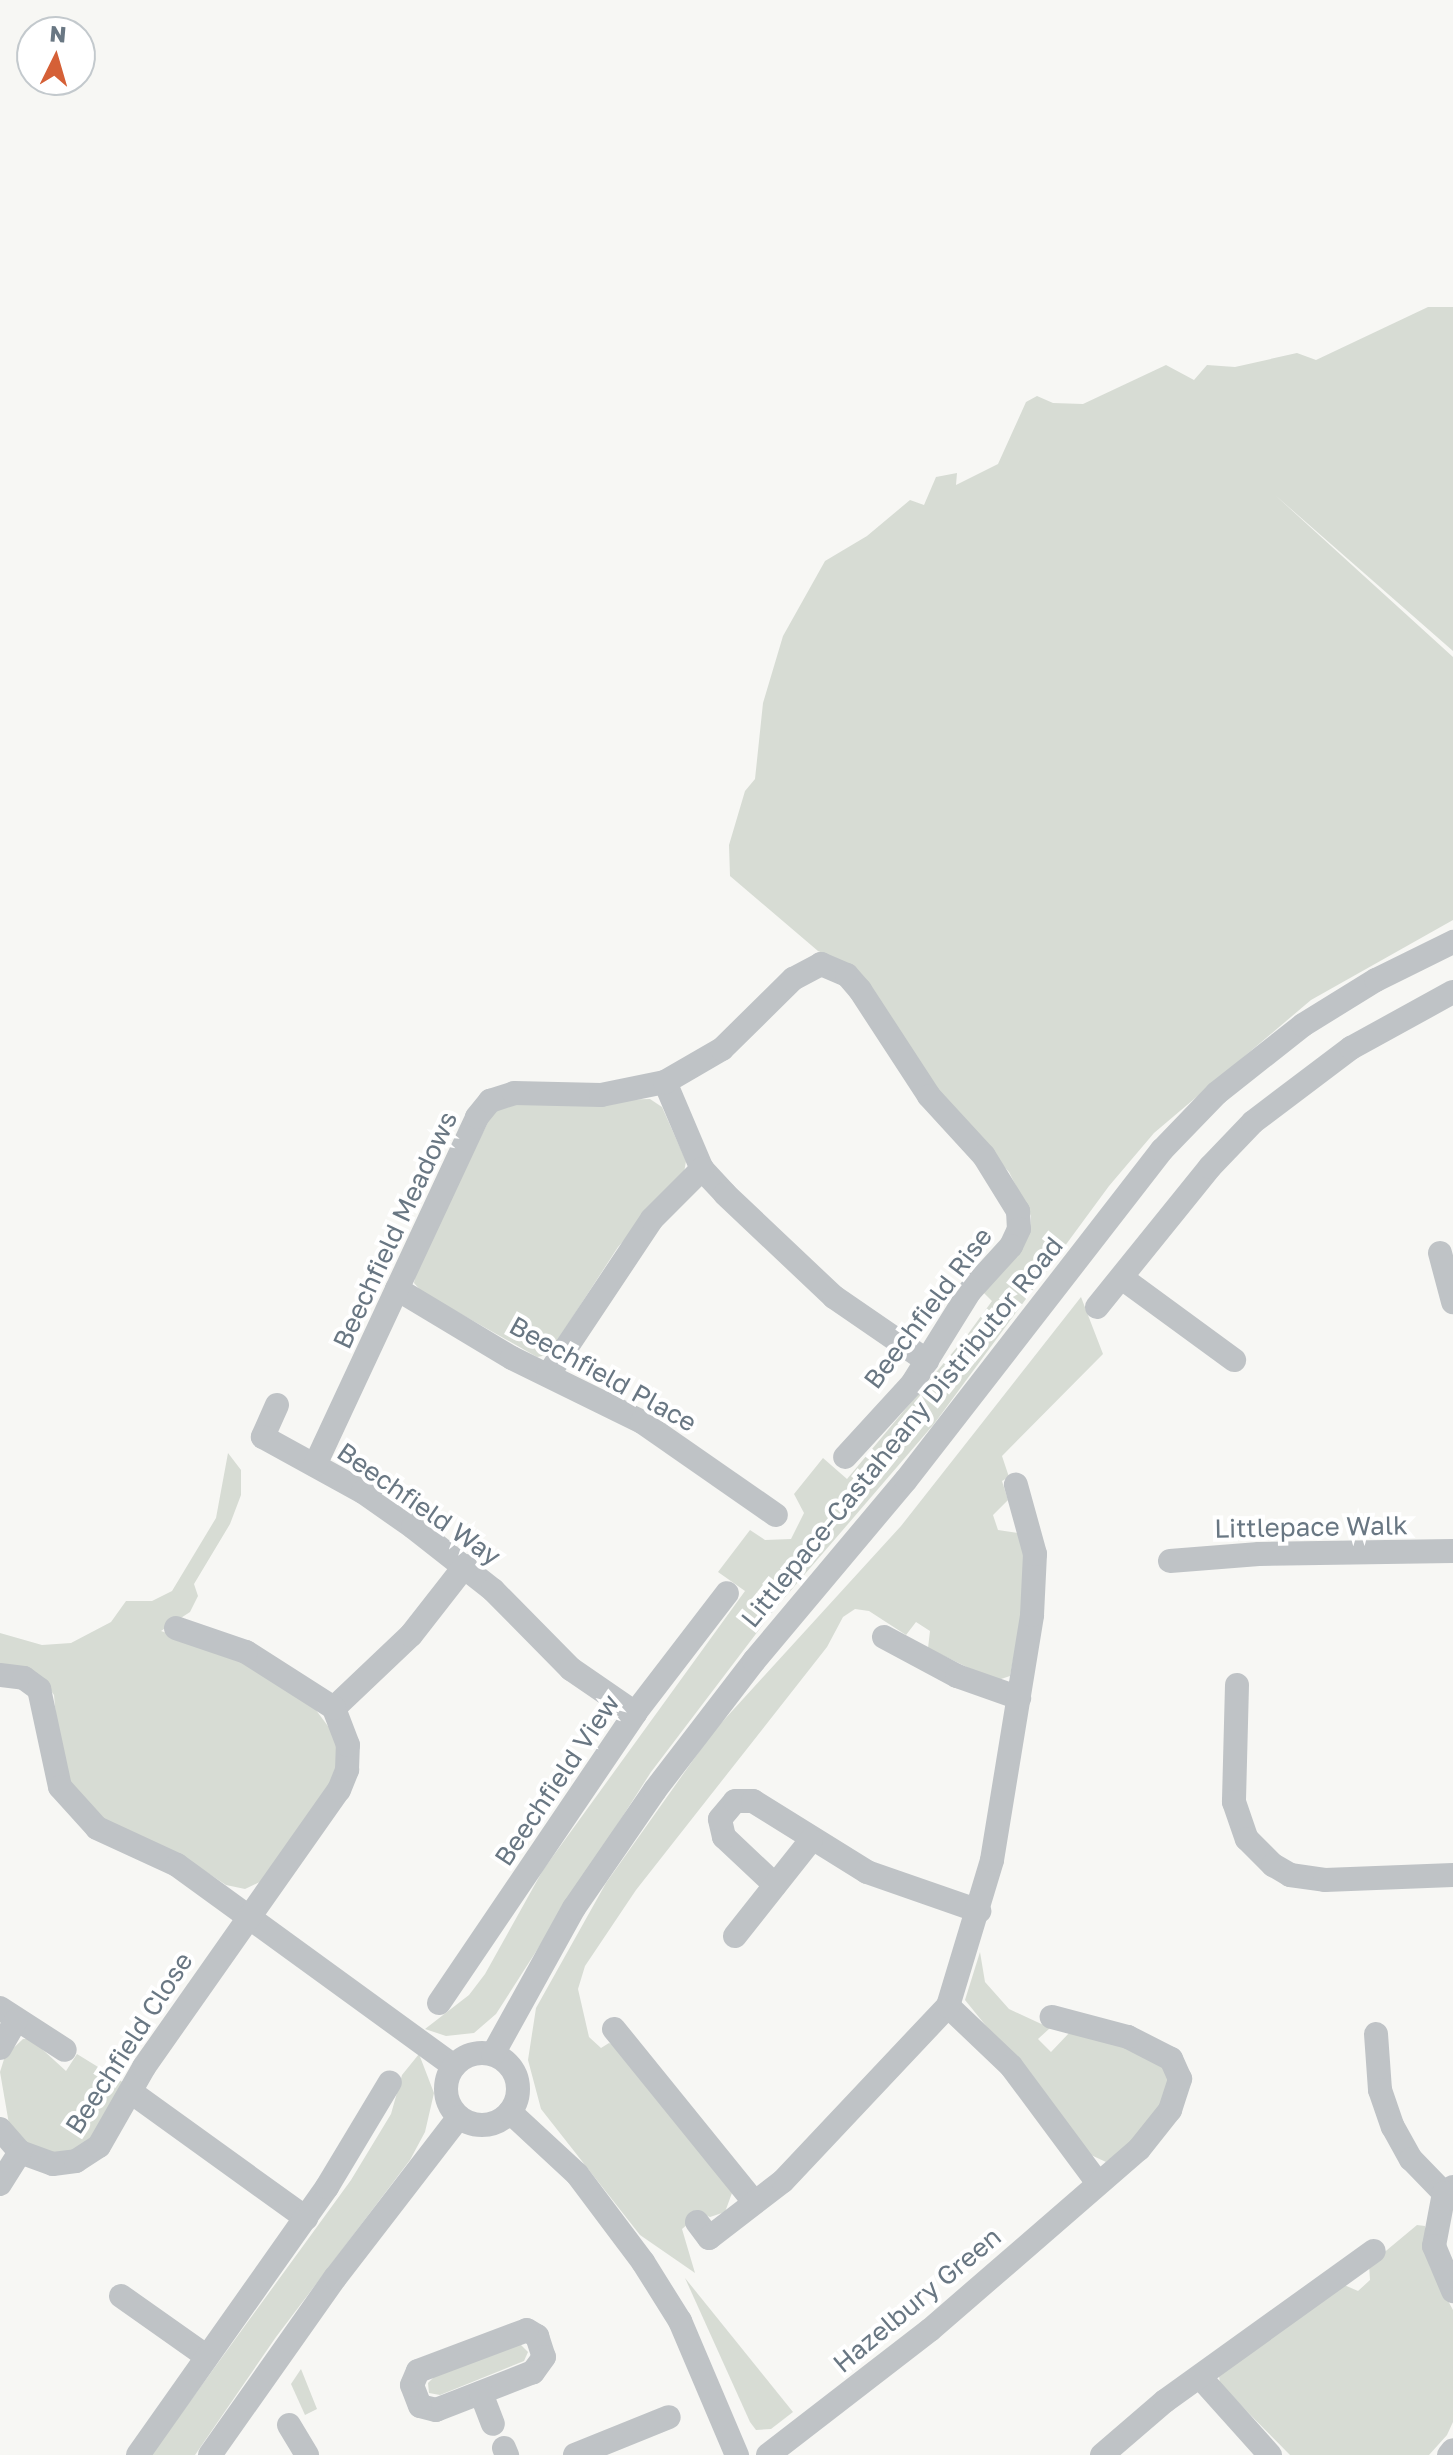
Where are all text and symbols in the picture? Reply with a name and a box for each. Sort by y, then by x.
north arrow [16,16,96,96]
text: N [48,19,67,48]
street label: Beechfield Meadows [326,1106,464,1354]
street label: Beechfield Rise [857,1221,999,1395]
street label: Littlepace-Castaheany Distributor Road [735,1230,1069,1634]
street label: Beechfield Place [504,1310,702,1438]
street label: Beechfield Way [331,1436,507,1572]
street label: Littlepace Walk [1214,1510,1408,1544]
street label: Beechfield View [488,1688,626,1872]
street label: Beechfield Close [59,1946,199,2140]
street label: Hazelbury Green [827,2221,1007,2379]

